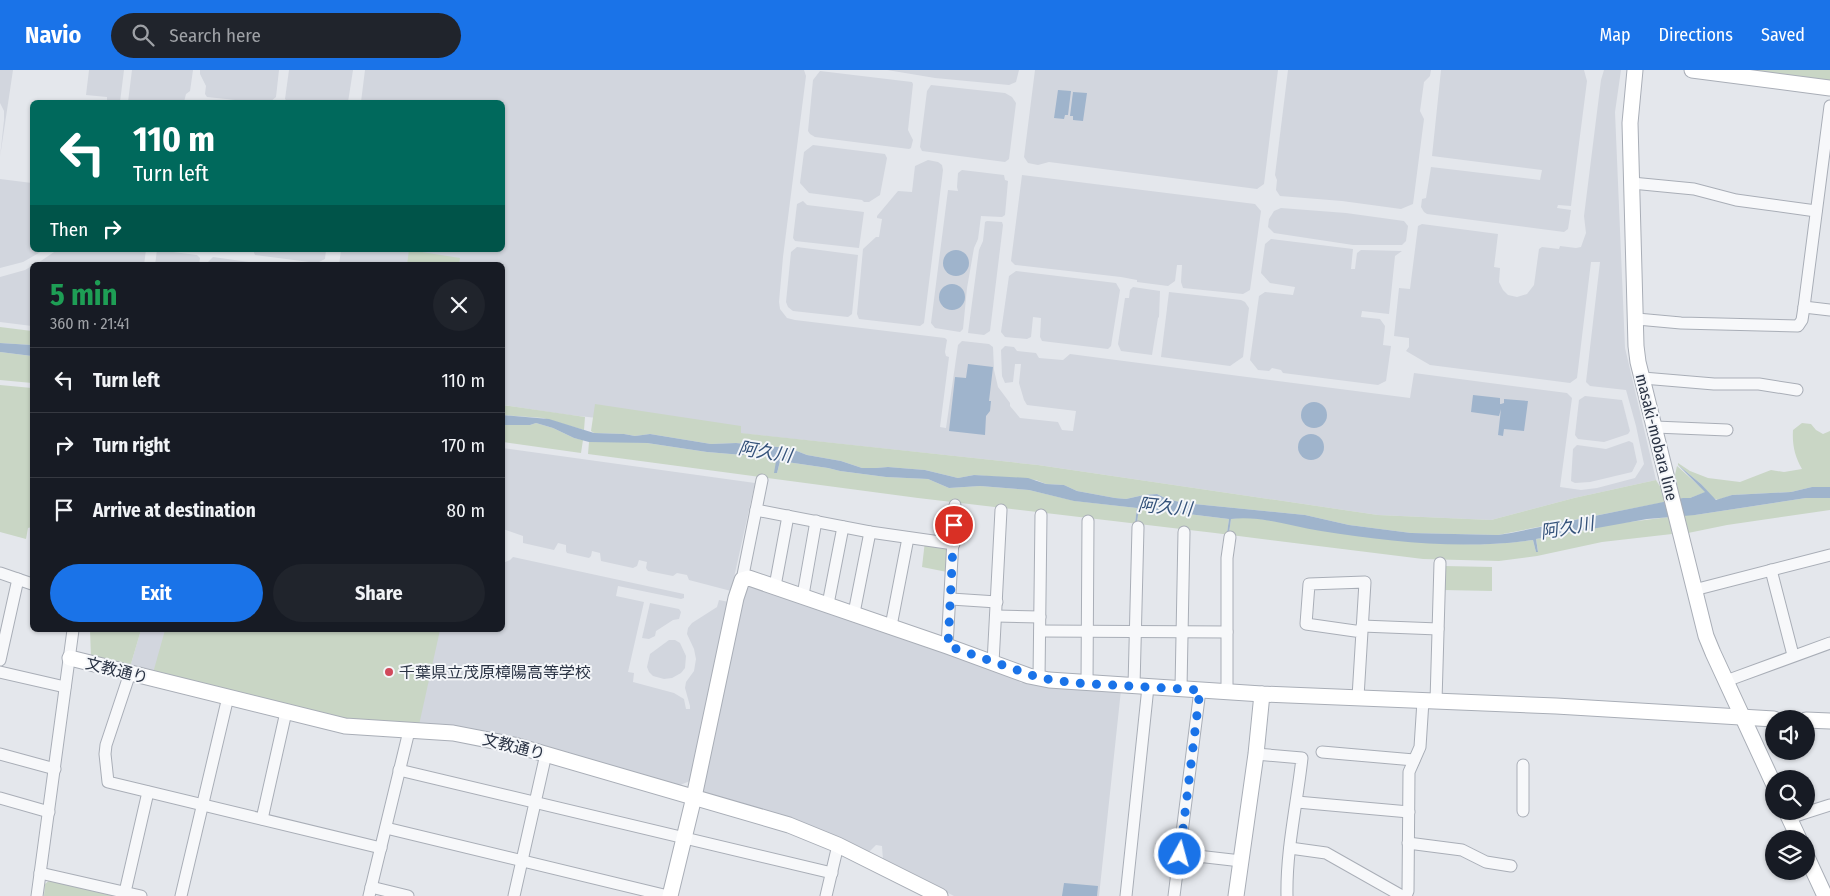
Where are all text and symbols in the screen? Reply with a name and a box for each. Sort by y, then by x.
search box [111,13,461,58]
text: Navio [25,21,81,49]
icon: search [129,21,157,49]
text: Search here [169,24,261,47]
text: Map [1599,24,1631,46]
text: Directions [1659,24,1733,46]
text: Saved [1761,24,1805,46]
text: 110 m [133,118,215,160]
icon: left [50,120,115,185]
text: Turn left [133,160,209,187]
icon: right [98,215,126,243]
text: Then [50,218,88,241]
text: 5 min [50,277,117,313]
button: close [433,279,485,331]
text: 360 m · 21:41 [50,314,130,333]
icon: left [50,366,78,394]
text: Turn left [93,369,160,392]
text: 110 m [441,369,485,392]
street label: masaki-mobara line [1632,372,1682,503]
icon: right [50,431,78,459]
text: Turn right [93,434,170,457]
text: 170 m [441,434,485,457]
water label: 阿久川 [737,437,795,467]
water label: 阿久川 [1137,494,1195,520]
icon: arrive [50,496,78,524]
text: Arrive at destination [93,499,256,522]
text: 80 m [447,499,485,522]
pin [933,504,975,546]
icon: arrive [940,511,968,539]
water label: 阿久川 [1539,512,1597,544]
button: Exit [50,564,263,622]
button: Share [273,564,485,622]
street label: 文教通り [84,654,150,687]
place label: 千葉県立茂原樟陽高等学校 [399,663,591,682]
marker: 千葉県立茂原樟陽高等学校 [383,666,395,678]
map controls [1765,710,1815,880]
button: sound [1765,710,1815,760]
street label: 文教通り [481,730,547,763]
button: search [1765,770,1815,820]
position arrow [1153,827,1205,879]
button: layers [1765,830,1815,880]

